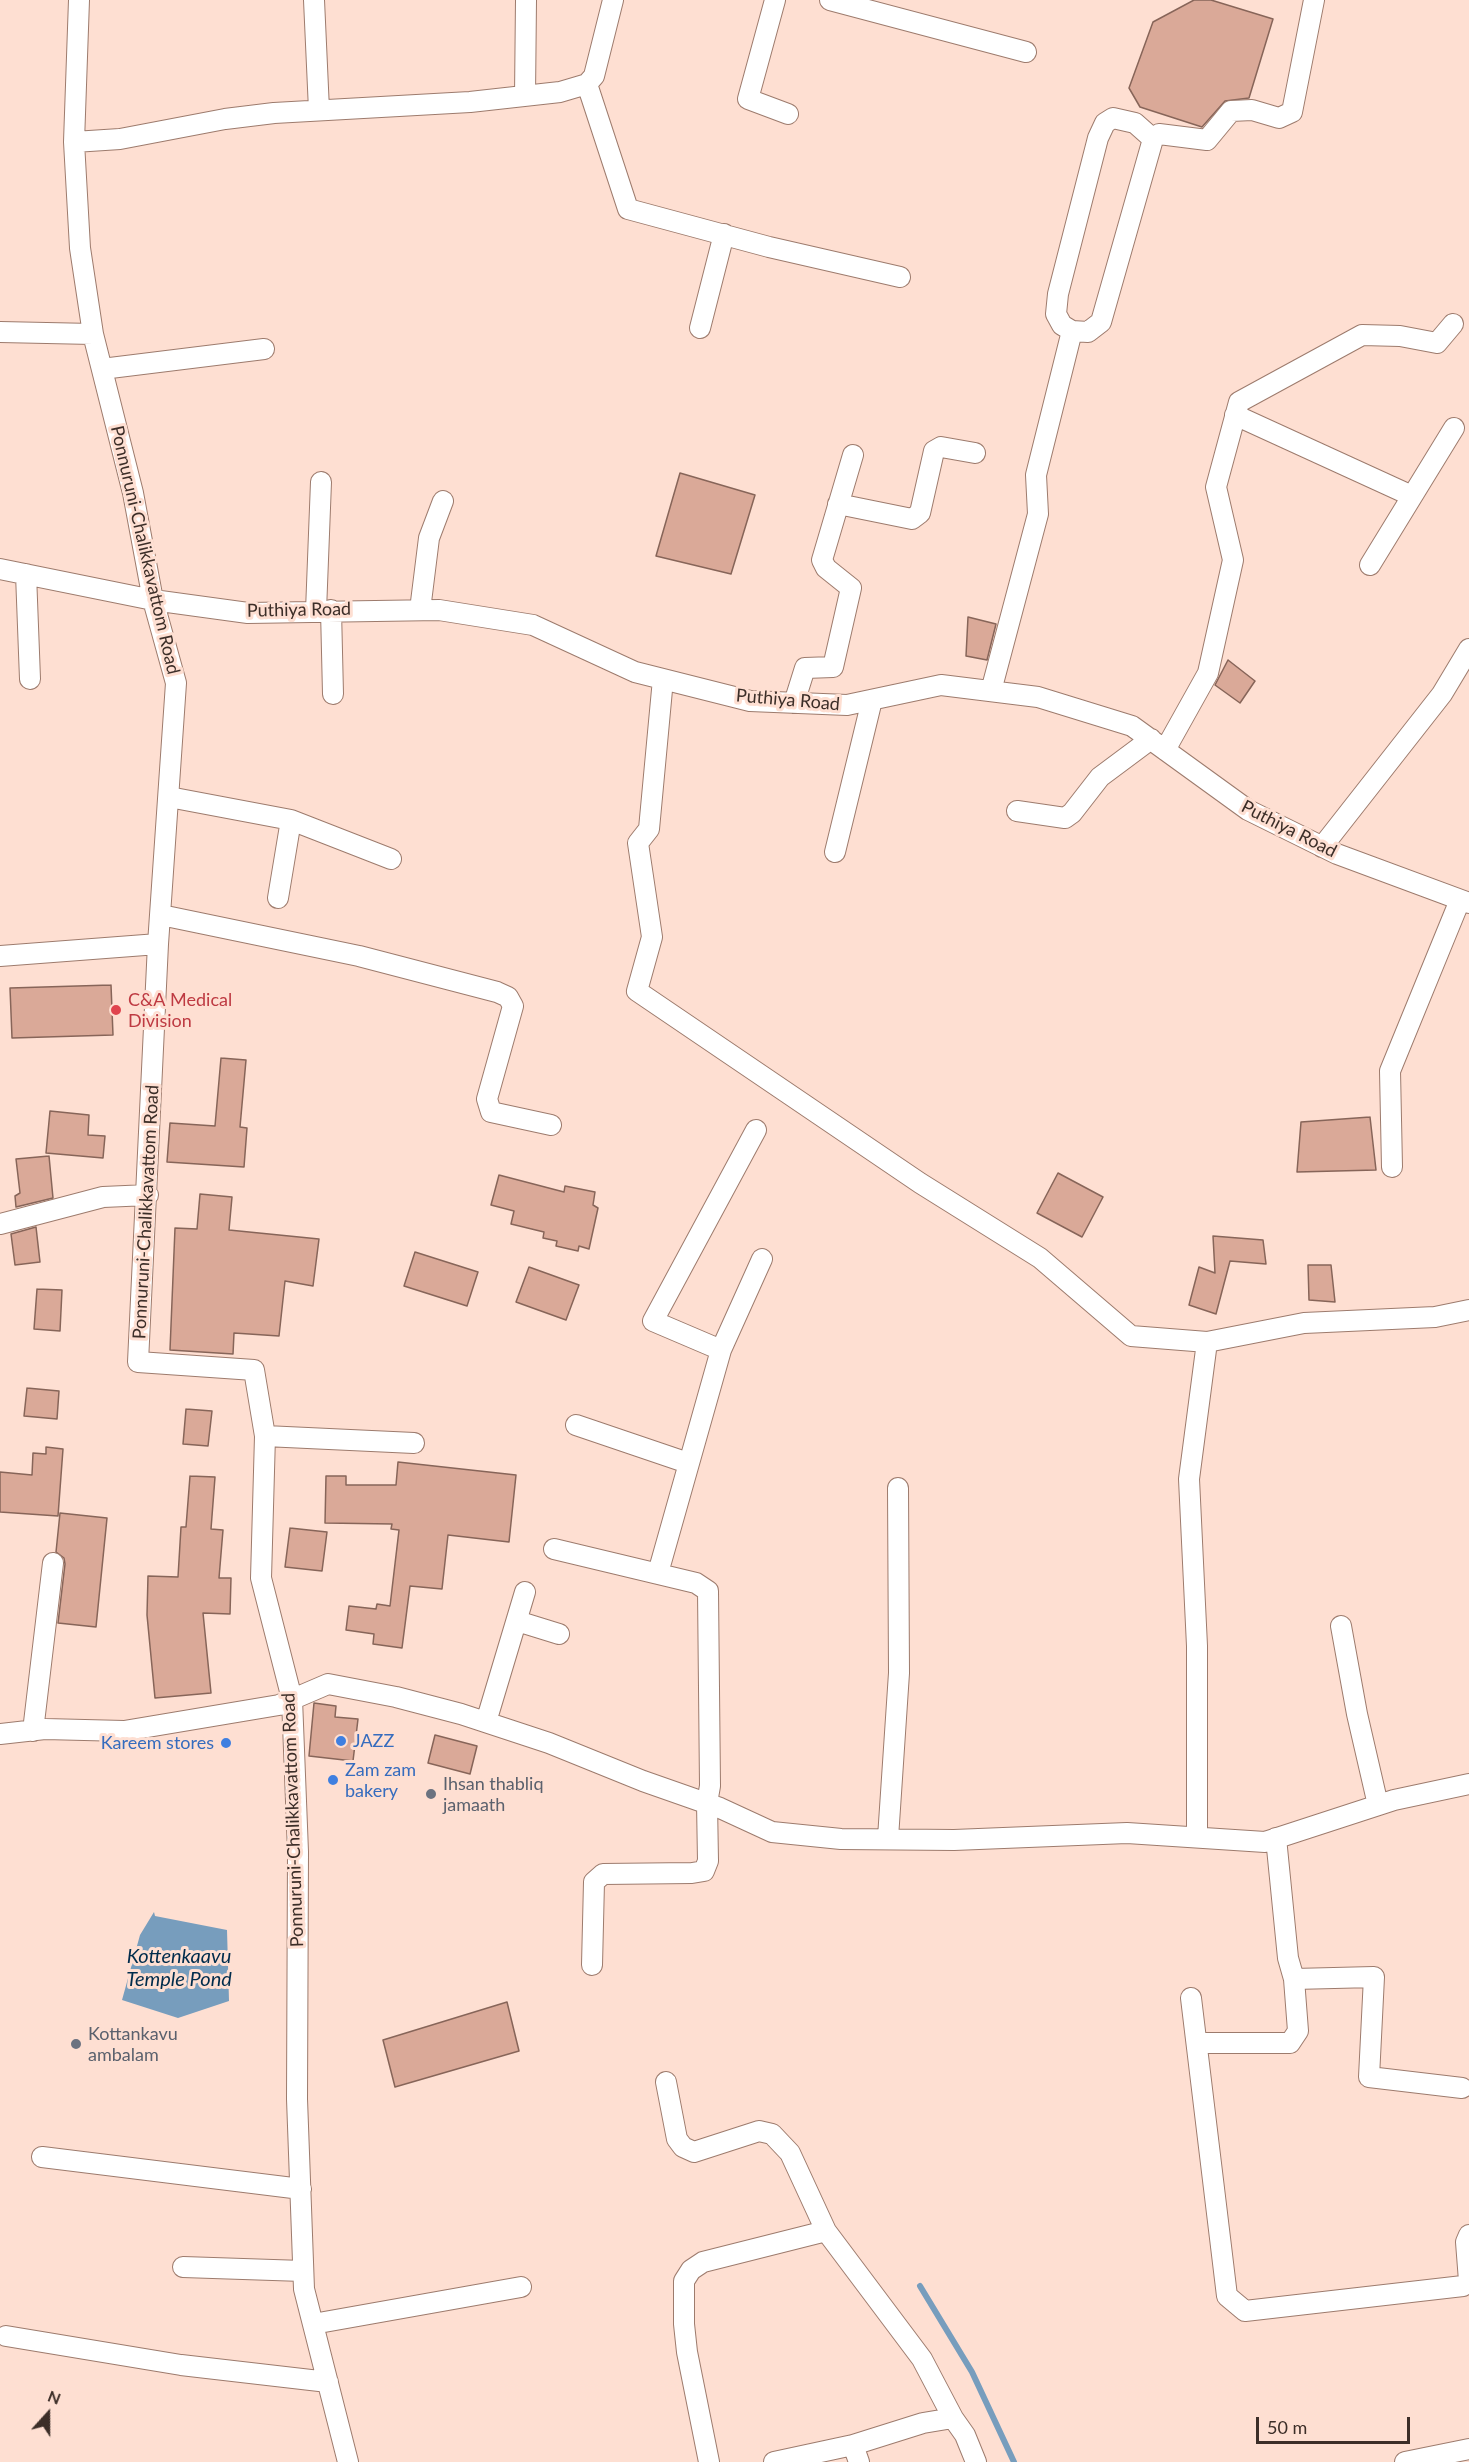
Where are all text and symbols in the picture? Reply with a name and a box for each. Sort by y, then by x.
street label: Ponnuruni-Chalikkavattom Road [106,424,184,676]
street label: Puthiya Road [247,598,351,622]
street label: Puthiya Road [735,685,841,715]
street label: Puthiya Road [1238,796,1340,862]
place label: C&A Medical Division [128,989,232,1032]
marker: C&A Medical Division [109,1003,123,1017]
street label: Ponnuruni-Chalikkavattom Road [129,1084,163,1340]
street label: Ponnuruni-Chalikkavattom Road [278,1692,308,1948]
place label: JAZZ [353,1730,394,1752]
place label: Kareem stores [101,1732,214,1754]
marker: JAZZ [334,1734,348,1748]
marker: Kareem stores [219,1736,233,1750]
place label: Zam zam bakery [345,1759,416,1802]
marker: Zam zam bakery [326,1773,340,1787]
place label: Ihsan thabliq jamaath [443,1773,544,1816]
marker: Ihsan thabliq jamaath [424,1787,438,1801]
water label: Kottenkaavu Temple Pond [126,1945,232,1992]
place label: Kottankavu ambalam [88,2023,178,2066]
marker: Kottankavu ambalam [69,2037,83,2051]
north arrow [18,2384,78,2444]
text: N [45,2386,64,2408]
scale bar [1259,2405,1414,2443]
text: 50 m [1267,2416,1307,2438]

